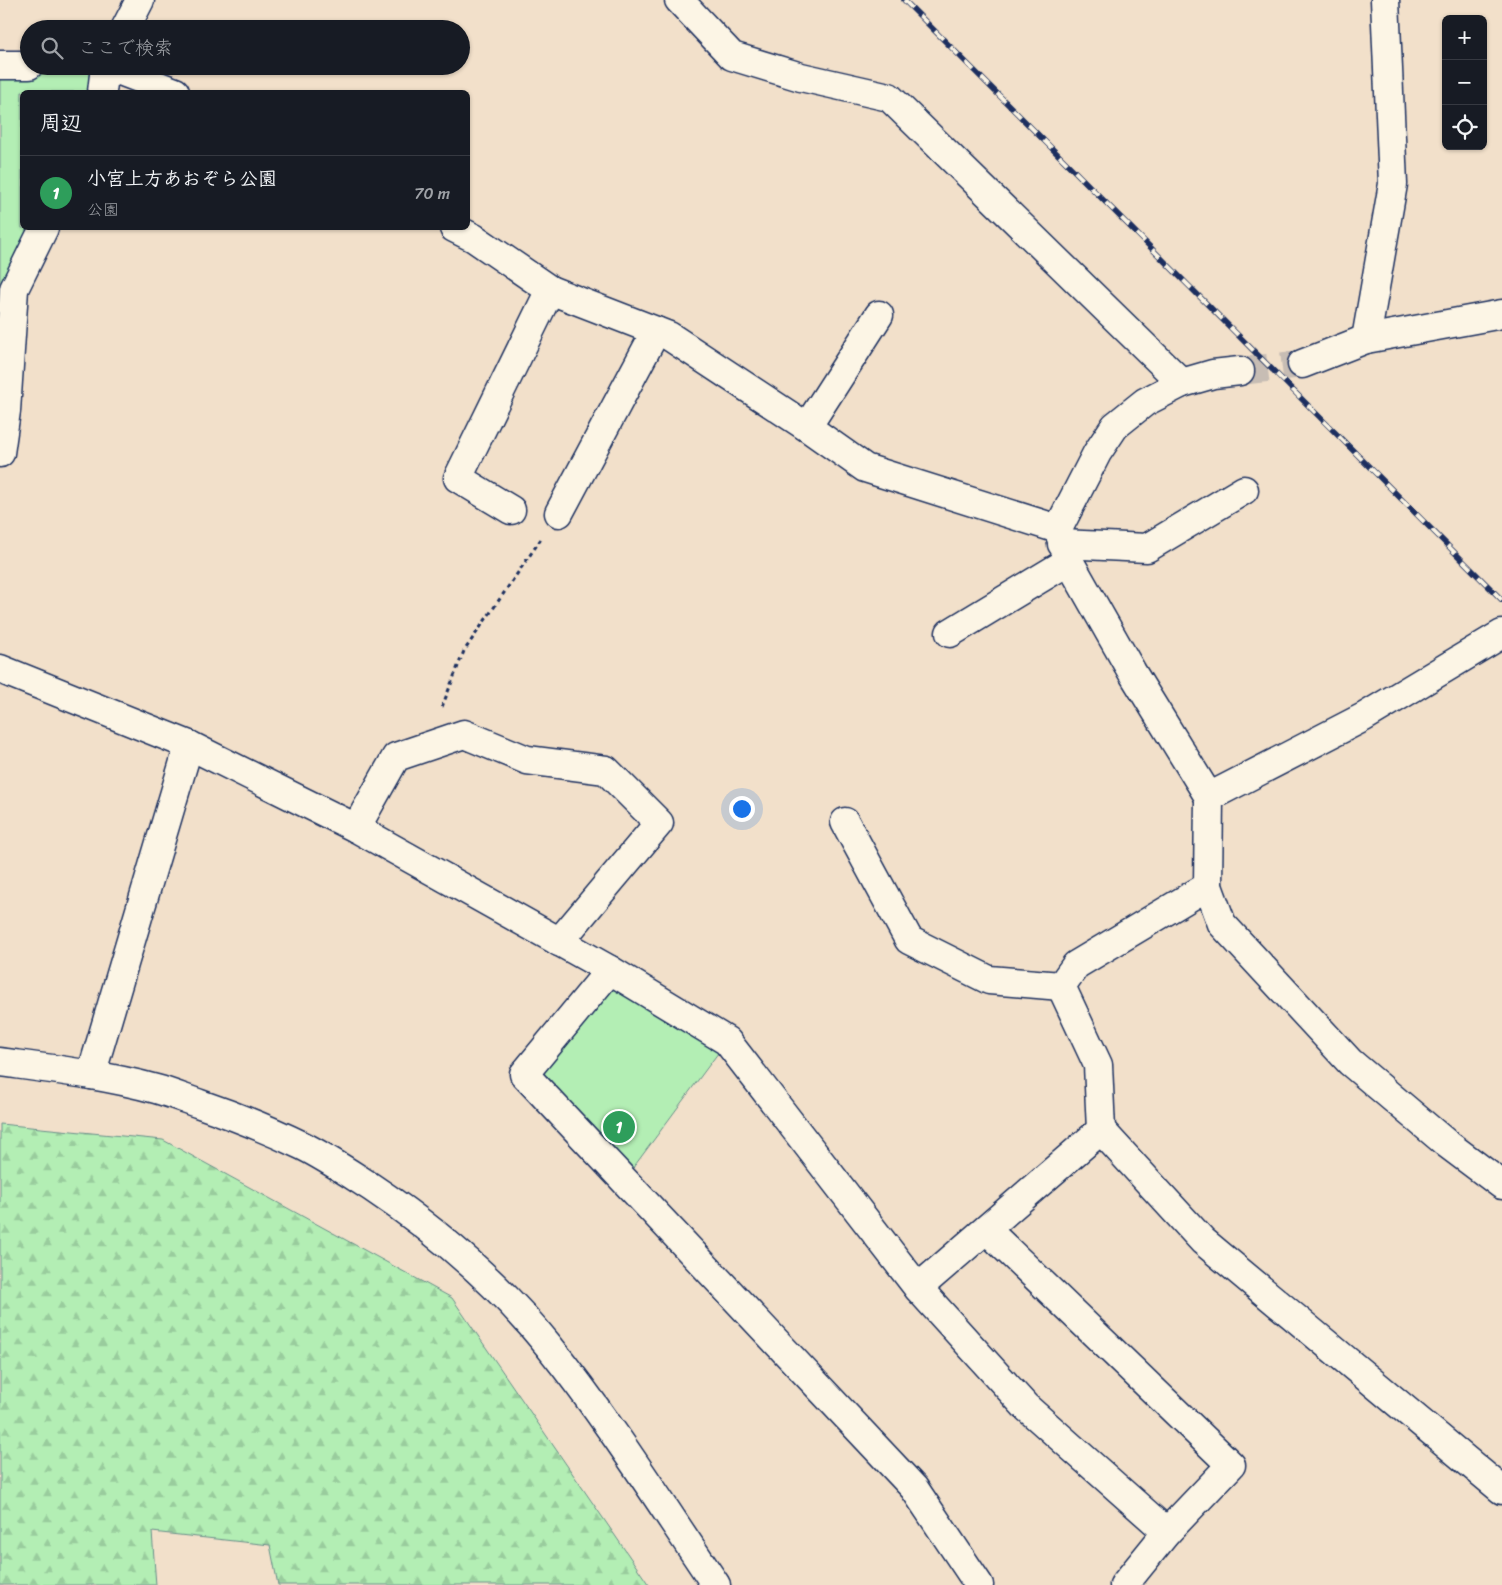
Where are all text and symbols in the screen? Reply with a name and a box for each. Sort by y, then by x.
map controls [1442,15,1487,150]
button: + [1442,15,1487,60]
search box [20,20,470,75]
text: ここで検索 [78,31,173,64]
icon: search [38,34,66,62]
button: − [1442,60,1487,105]
text: 周辺 [40,104,82,142]
button: locate [1442,105,1487,150]
text: 小宮上方あおぞら公園 [87,162,277,195]
text: 1 [53,179,59,208]
text: 70 m [414,179,450,208]
text: 公園 [87,195,119,224]
your location [729,796,755,822]
pin: 1 [603,1108,635,1146]

